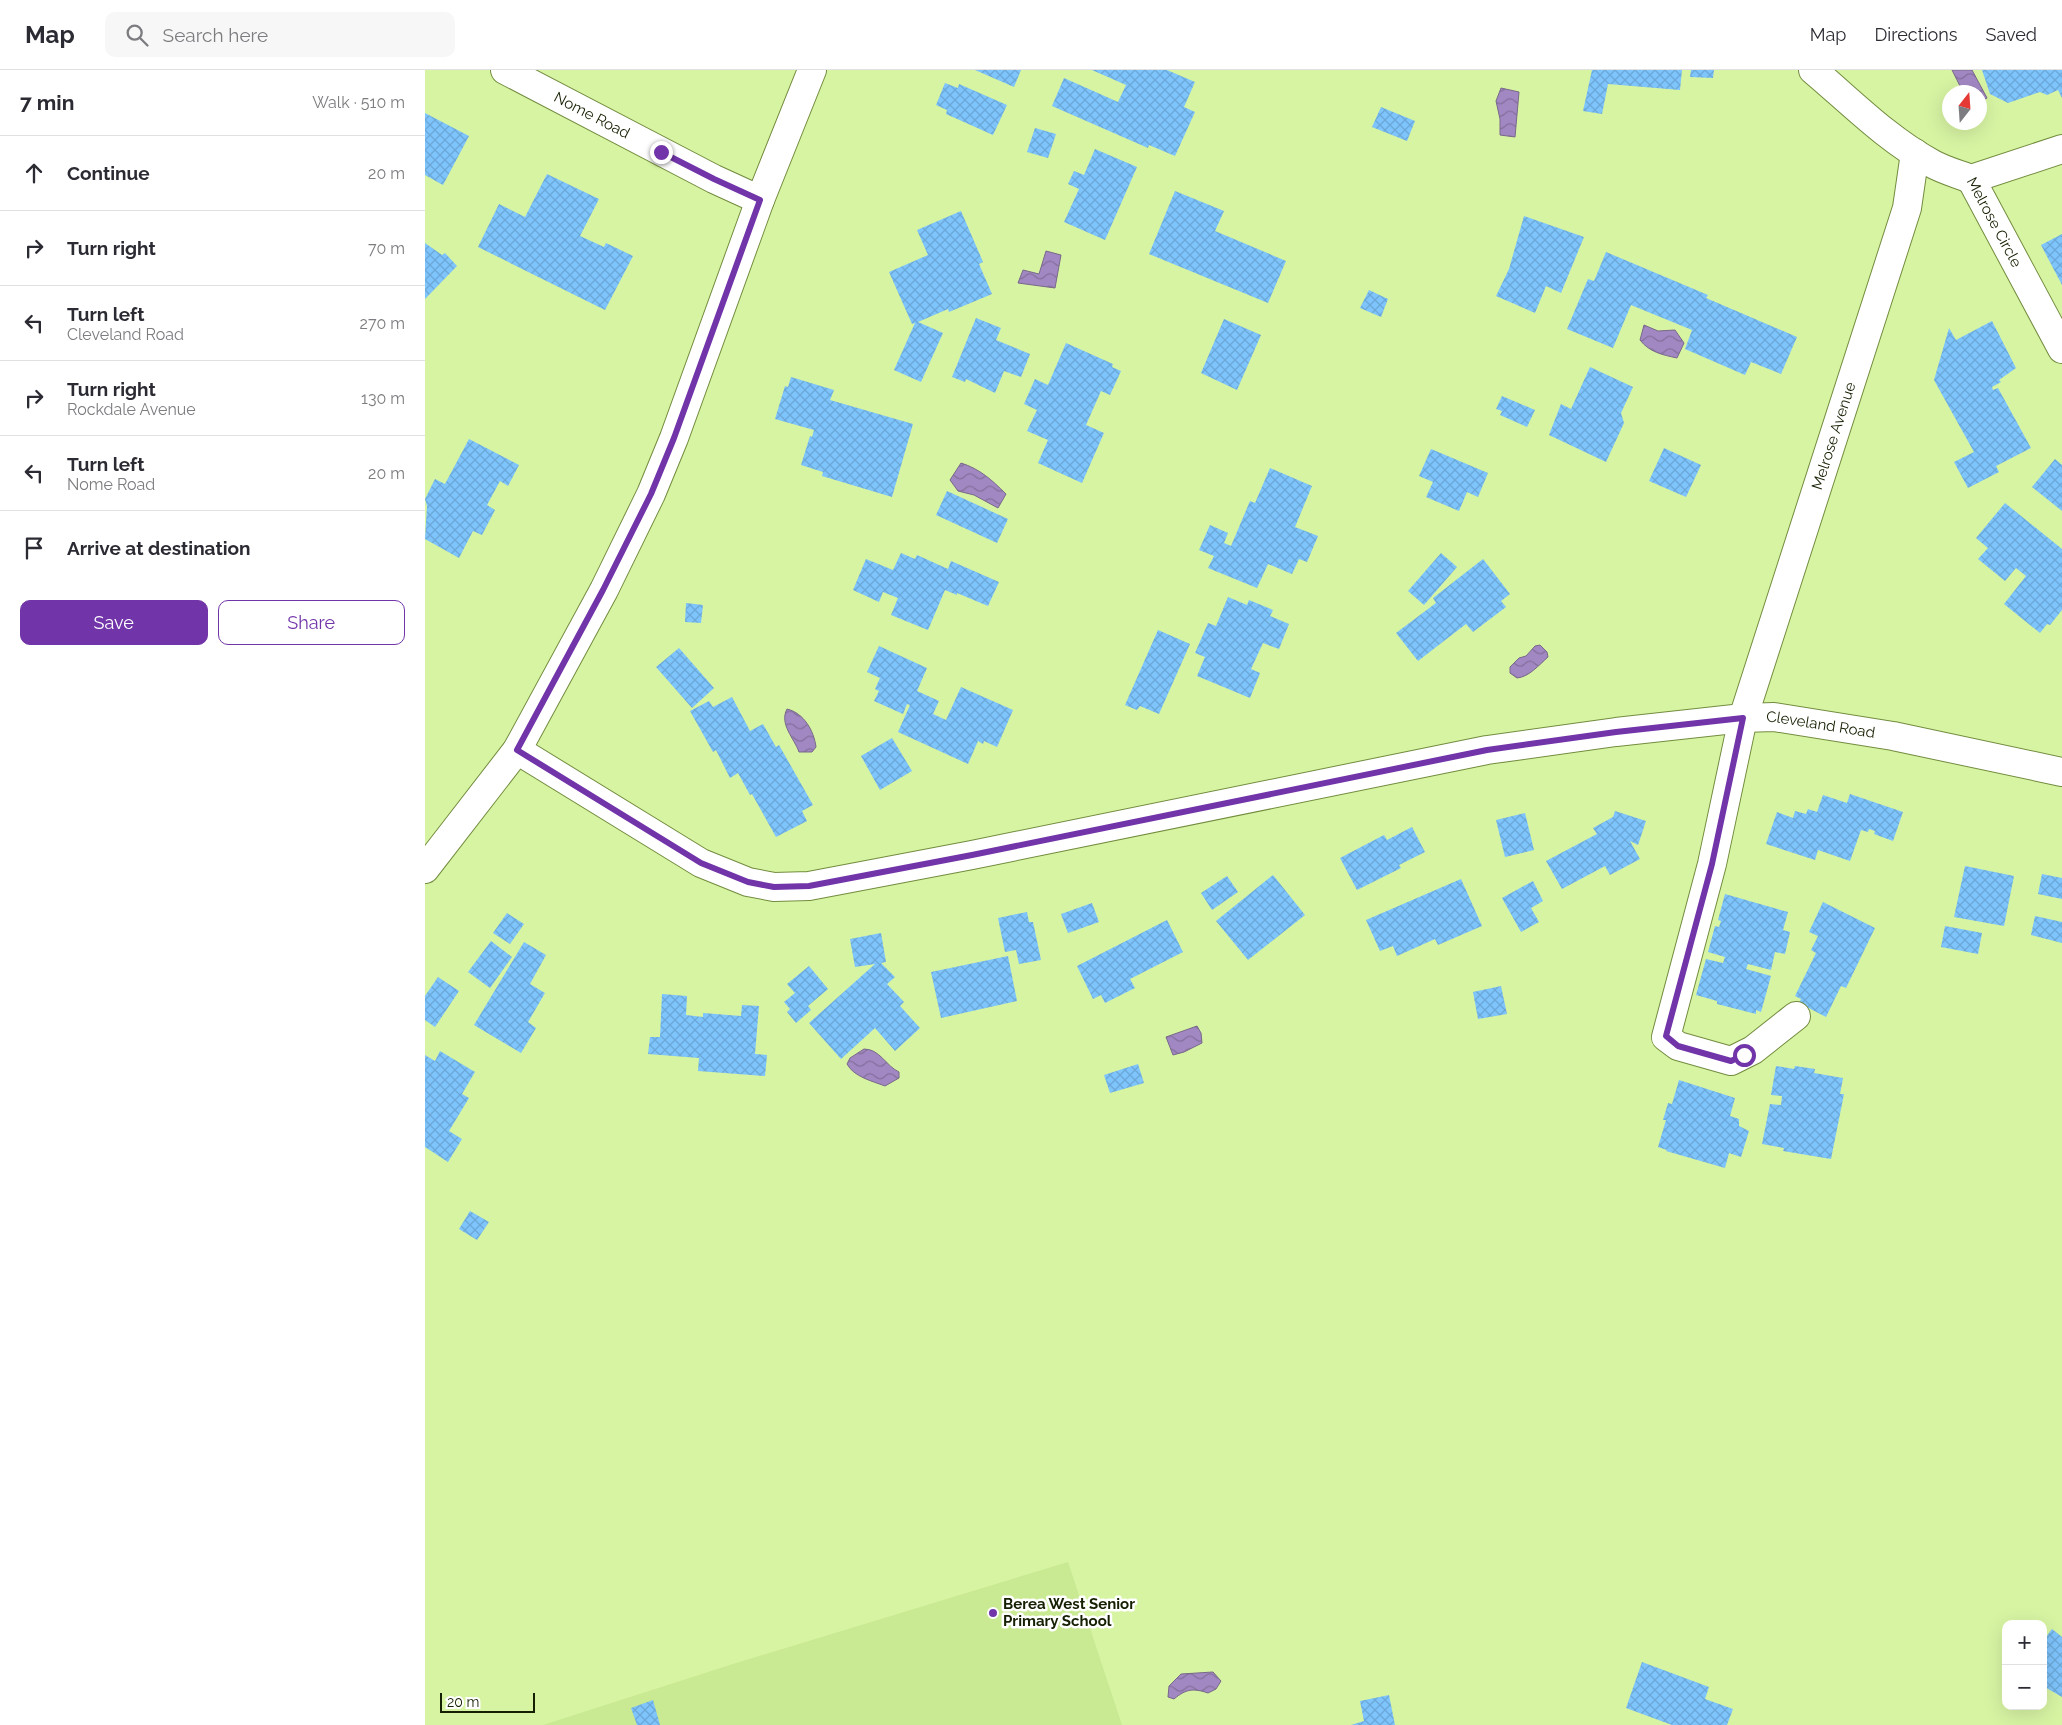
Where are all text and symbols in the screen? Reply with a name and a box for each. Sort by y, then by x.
search box [105,12,455,57]
text: Map [25,20,75,49]
icon: search [123,21,151,49]
text: Search here [163,24,268,46]
text: Map [1810,24,1846,45]
text: Directions [1874,24,1958,45]
text: Saved [1986,24,2037,45]
north arrow [1942,85,1987,130]
street label: Nome Road [551,88,633,142]
text: 7 min [20,90,74,115]
text: Walk · 510 m [312,93,405,112]
route end [650,141,673,164]
icon: ahead [20,159,48,187]
text: Continue [67,162,150,184]
text: 20 m [368,164,405,183]
street label: Melrose Circle [1963,174,2026,271]
icon: right [20,234,48,262]
text: Turn right [67,237,156,259]
text: 70 m [368,239,405,258]
text: Turn left [67,303,144,325]
icon: left [20,309,48,337]
text: 270 m [360,314,405,333]
text: Cleveland Road [67,325,184,344]
text: Turn right [67,378,156,400]
street label: Melrose Avenue [1808,380,1859,492]
icon: right [20,384,48,412]
text: 130 m [361,389,405,408]
text: Rockdale Avenue [67,400,196,419]
text: Turn left [67,453,144,475]
icon: left [20,459,48,487]
text: 20 m [368,464,405,483]
text: Nome Road [67,475,155,494]
icon: arrive [20,534,48,562]
text: Arrive at destination [67,537,251,559]
button: Save [20,600,208,645]
button: Share [218,600,405,645]
street label: Cleveland Road [1766,708,1876,742]
route start [1733,1044,1756,1067]
place label: Berea West Senior Primary School [1003,1595,1135,1630]
marker: Berea West Senior Primary School [987,1607,999,1619]
map controls [2002,1620,2047,1710]
button: + [2002,1620,2047,1665]
button: − [2002,1665,2047,1710]
scale bar [440,1690,535,1713]
text: 20 m [447,1694,479,1710]

